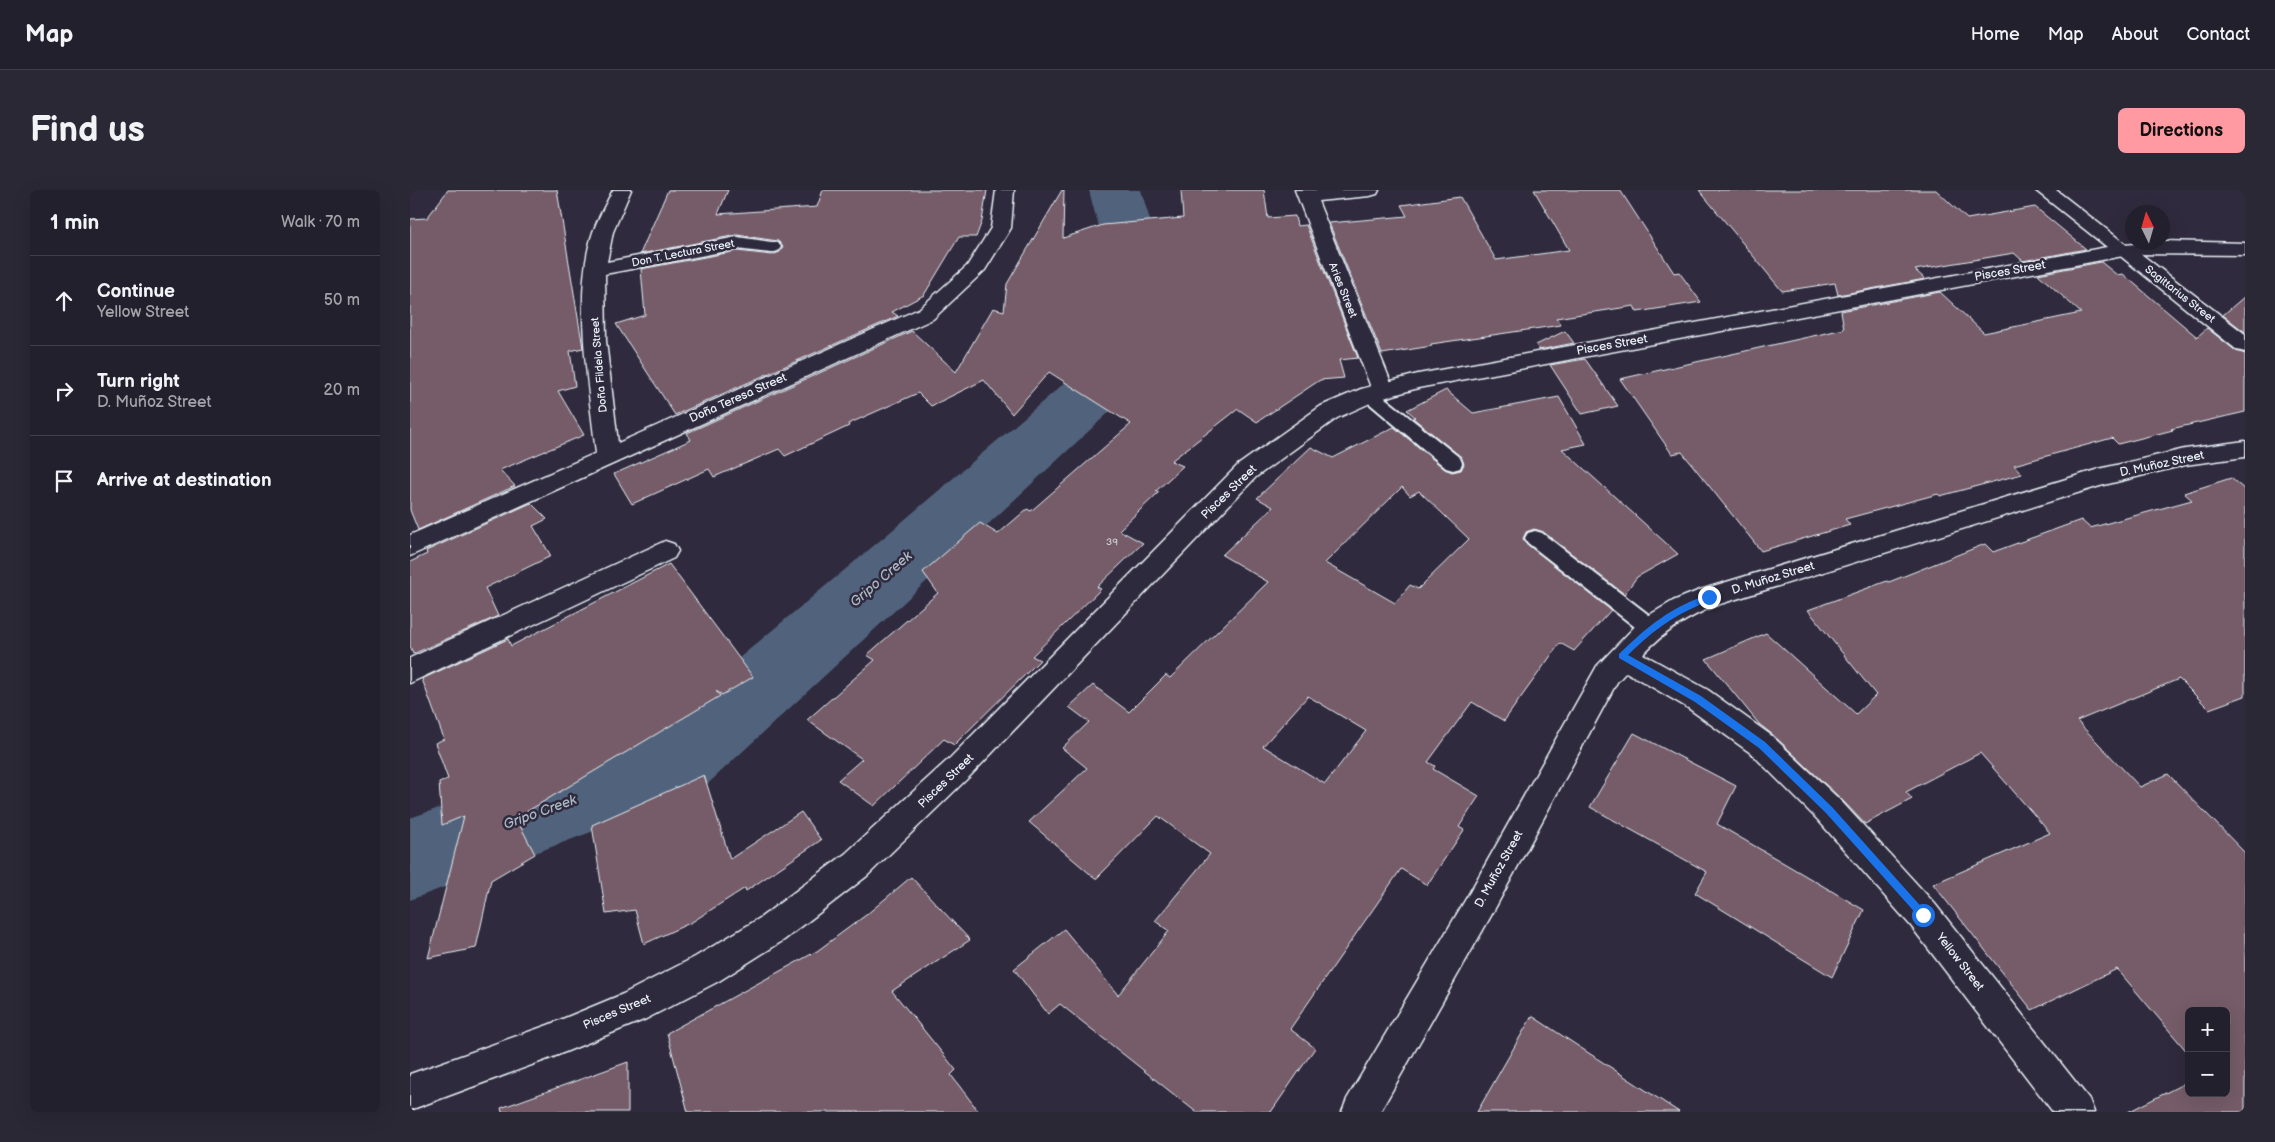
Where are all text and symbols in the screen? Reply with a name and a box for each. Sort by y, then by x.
text: Map [25,20,73,49]
text: Home [1971,24,2020,45]
text: Map [2048,24,2084,45]
text: About [2112,24,2159,45]
text: Contact [2187,24,2250,45]
button: Directions [2118,108,2245,153]
text: Find us [30,109,145,152]
north arrow [2125,205,2170,250]
text: 1 min [50,210,99,235]
text: Walk · 70 m [281,213,360,232]
street label: Don T. Lectura Street [631,237,736,269]
street label: Pisces Street [1973,257,2047,285]
street label: Aries Street [1326,261,1360,320]
street label: Sagittarius Street [2142,263,2218,326]
text: Continue [97,280,175,303]
icon: ahead [50,287,78,315]
text: 50 m [324,291,360,310]
text: Yellow Street [97,303,189,322]
street label: Doña Fildela Street [588,316,610,413]
street label: Pisces Street [1575,331,1649,359]
text: Turn right [97,370,180,393]
street label: Doña Teresa Street [687,370,789,426]
icon: right [50,377,78,405]
text: 20 m [324,381,360,400]
text: D. Muñoz Street [97,393,211,412]
street label: D. Muñoz Street [2118,448,2206,480]
street label: Pisces Street [1198,461,1260,522]
icon: arrive [50,467,78,495]
text: Arrive at destination [97,469,272,492]
house number: 39 [1106,536,1118,548]
water label: Gripo Creek [847,547,916,611]
street label: D. Muñoz Street [1730,558,1817,598]
route end [1698,586,1721,609]
street label: Pisces Street [915,750,977,811]
water label: Gripo Creek [501,791,580,833]
street label: D. Muñoz Street [1472,828,1527,910]
route start [1912,904,1935,927]
street label: Yellow Street [1932,929,1987,994]
street label: Pisces Street [581,991,653,1033]
map controls [2185,1007,2230,1097]
button: + [2185,1007,2230,1052]
button: − [2185,1052,2230,1097]

